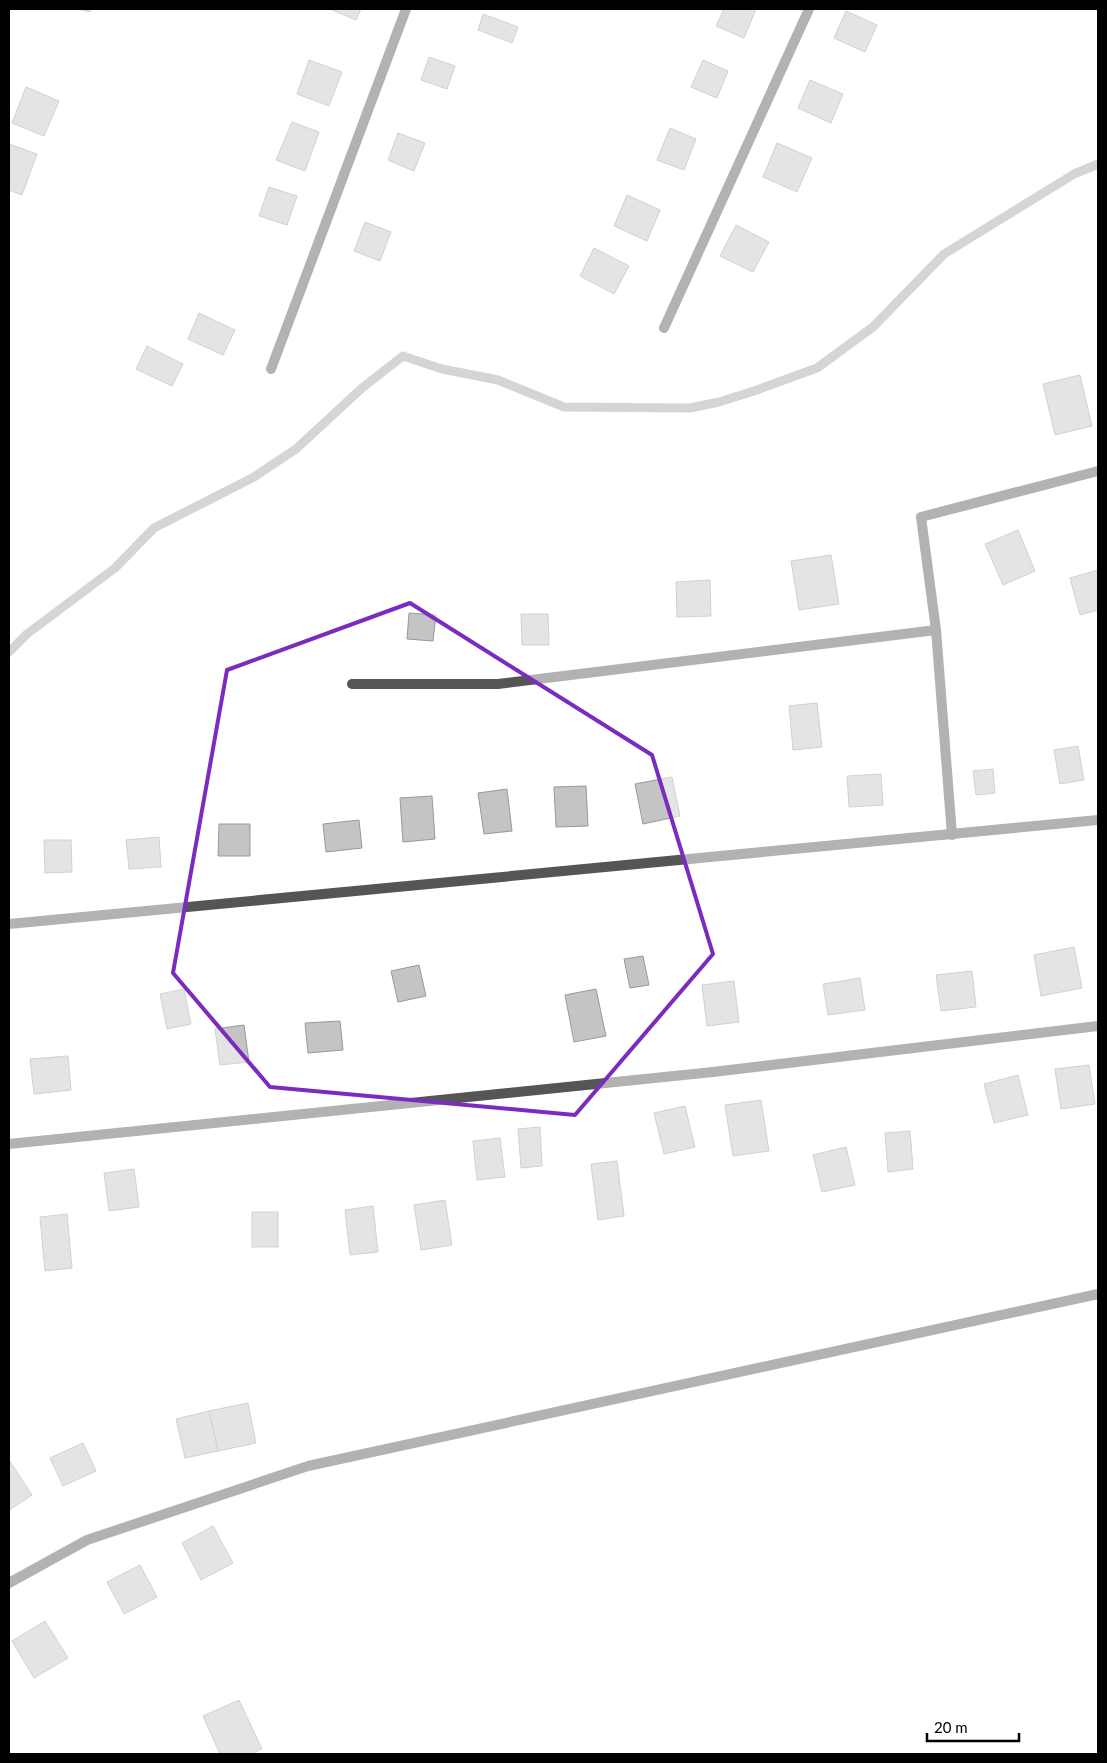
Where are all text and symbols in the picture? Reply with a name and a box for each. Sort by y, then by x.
scale bar [927,1710,1020,1742]
text: 20 m [934,1718,968,1736]

